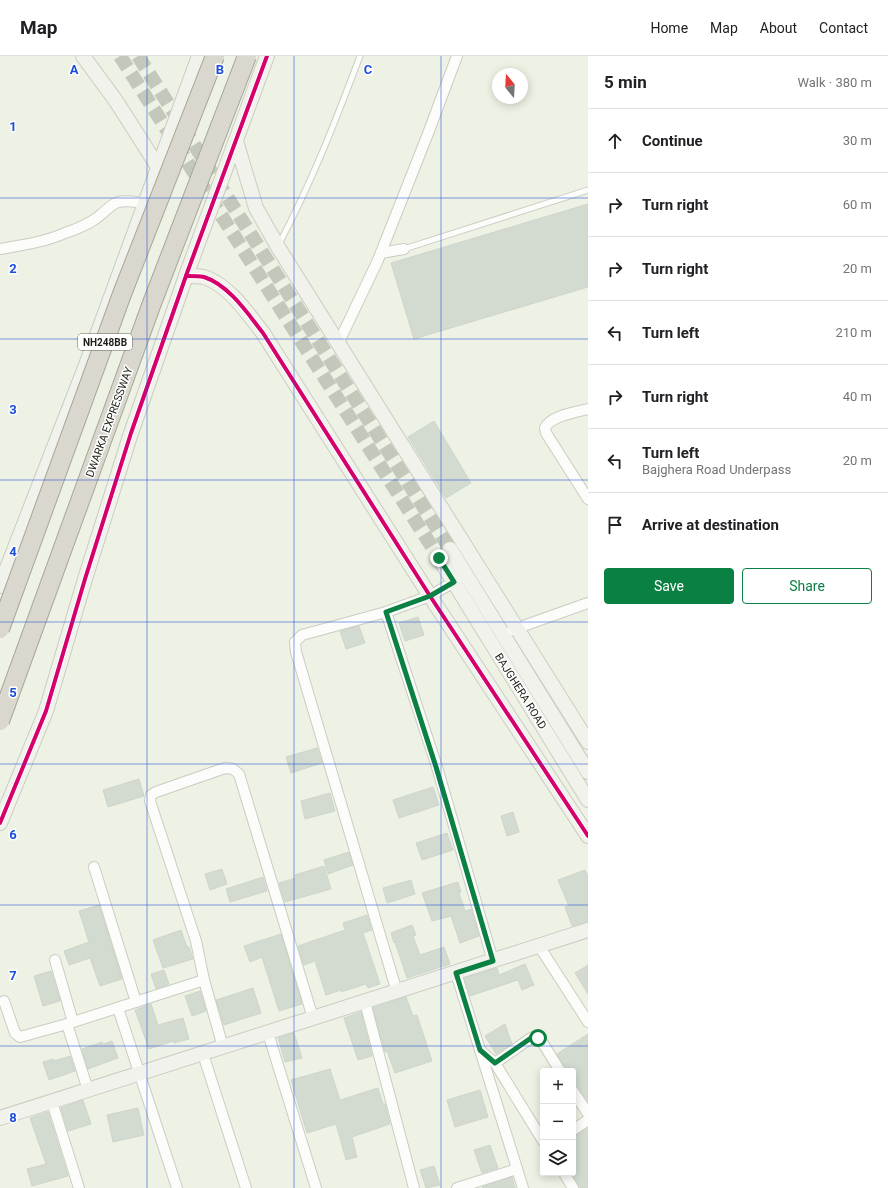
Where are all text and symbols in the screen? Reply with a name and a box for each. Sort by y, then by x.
text: Map [20,16,58,39]
text: Home [650,20,688,36]
text: Map [710,20,738,36]
text: About [760,20,797,36]
text: Contact [819,20,868,36]
text: A [70,62,79,77]
text: B [216,62,224,77]
text: C [364,62,373,77]
north arrow [492,68,528,104]
text: 5 min [604,72,647,92]
text: Walk · 380 m [797,75,872,90]
text: 1 [9,119,17,134]
icon: ahead [604,130,626,152]
text: Continue [642,132,703,150]
text: 30 m [843,133,872,148]
icon: right [604,194,626,216]
text: Turn right [642,196,708,214]
text: 60 m [843,197,872,212]
icon: right [604,258,626,280]
text: Turn right [642,260,708,278]
text: 2 [9,261,17,276]
text: 20 m [843,261,872,276]
icon: left [604,322,626,344]
text: Turn left [642,324,699,342]
text: 210 m [835,325,872,340]
road number: NH248BB [78,334,132,350]
street label: DWARKA EXPRESSWAY [83,365,136,479]
icon: right [604,386,626,408]
text: Turn right [642,388,708,406]
text: 40 m [843,389,872,404]
text: 3 [9,402,17,417]
text: Turn left [642,444,699,462]
icon: left [604,450,626,472]
text: 20 m [843,453,872,468]
text: Bajghera Road Underpass [642,462,791,477]
icon: arrive [604,514,626,536]
text: Arrive at destination [642,516,779,534]
text: 4 [9,544,17,559]
route end [430,549,448,567]
button: Save [604,568,734,604]
button: Share [742,568,872,604]
street label: BAJGHERA ROAD [492,651,549,732]
text: 5 [9,685,17,700]
text: 6 [9,827,17,842]
text: 7 [9,968,17,983]
route start [529,1029,547,1047]
map controls [540,1068,576,1176]
button: + [540,1068,576,1104]
button: − [540,1104,576,1140]
text: 8 [9,1110,17,1125]
button: layers [540,1140,576,1176]

